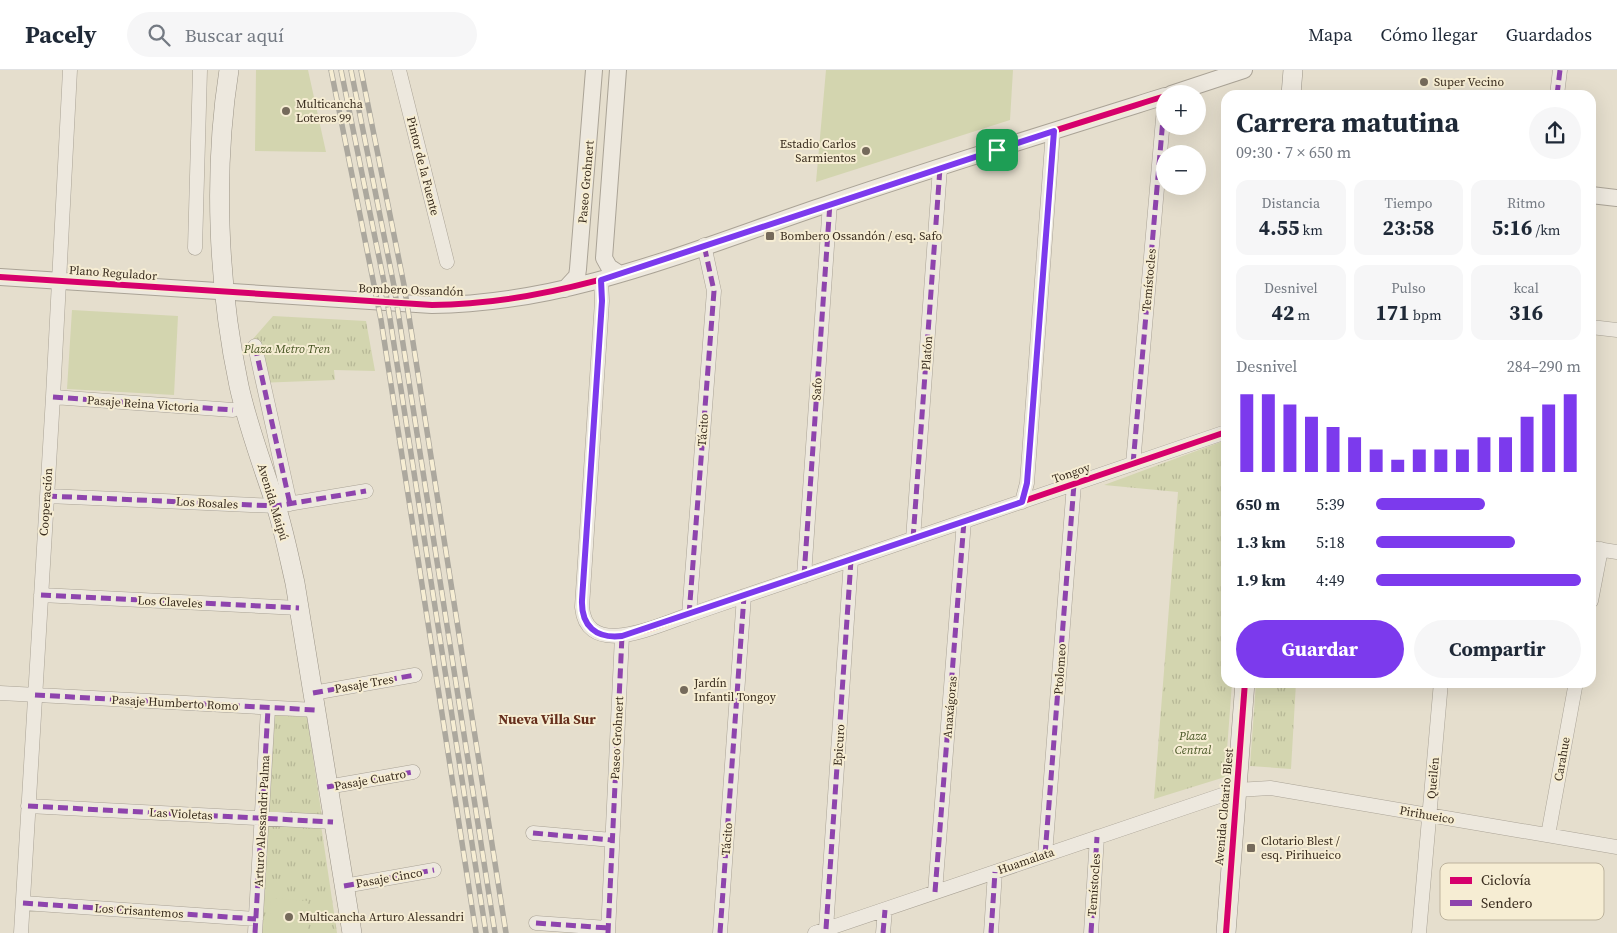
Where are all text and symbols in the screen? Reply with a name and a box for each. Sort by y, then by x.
search box [127,12,477,57]
text: Pacely [25,18,97,51]
icon: search [145,21,173,49]
text: Buscar aquí [185,22,284,48]
text: Mapa [1308,22,1353,47]
text: Cómo llegar [1381,22,1478,47]
text: Guardados [1506,22,1592,47]
place label: Super Vecino [1434,74,1505,90]
marker: Super Vecino [1418,76,1430,88]
map controls [1156,85,1206,195]
button: + [1156,85,1206,135]
place label: Multicancha Loteros 99 [296,96,364,126]
text: Carrera matutina [1236,103,1459,141]
marker: Multicancha Loteros 99 [280,105,292,117]
button: share [1529,107,1581,159]
street label: Pintor de la Fuente [403,115,443,217]
pin [976,129,1018,171]
place label: Estadio Carlos Sarmientos [780,136,856,166]
icon: arrive [983,136,1011,164]
street label: Paseo Grohnert [574,140,598,224]
text: 09:30 · 7 × 650 m [1236,141,1351,163]
marker: Estadio Carlos Sarmientos [860,145,872,157]
button: − [1156,145,1206,195]
text: Distancia [1262,193,1320,213]
text: Tiempo [1384,193,1433,213]
text: Ritmo [1507,193,1545,213]
text: 4.55 [1259,213,1299,242]
text: 23:58 [1383,213,1434,242]
text: 5:16 [1492,213,1532,242]
text: km [1299,220,1323,240]
text: /km [1532,220,1560,240]
place label: Bombero Ossandón / esq. Safo [780,228,942,244]
marker: Bombero Ossandón / esq. Safo [764,230,776,242]
street label: Temístocles [1138,248,1160,312]
street label: Plano Regulador [68,262,158,284]
text: Desnivel [1264,278,1318,298]
text: Pulso [1391,278,1426,298]
text: kcal [1513,278,1539,298]
street label: Bombero Ossandón [358,280,464,300]
text: 42 [1272,298,1294,327]
text: 171 [1375,298,1410,327]
text: 316 [1509,298,1543,327]
text: m [1294,305,1310,325]
text: bpm [1410,305,1442,325]
street label: Platón [918,335,936,371]
park label: Plaza Metro Tren [243,341,330,357]
text: Desnivel [1236,355,1297,377]
text: 284–290 m [1507,355,1581,377]
street label: Safo [808,377,826,401]
street label: Pasaje Reina Victoria [86,392,200,416]
street label: Tácito [694,413,712,447]
street label: Tongoy [1050,459,1093,487]
street label: Avenida Maipú [254,462,292,542]
street label: Cooperación [36,467,56,537]
street label: Los Rosales [175,493,239,513]
text: 650 m [1236,493,1280,515]
text: 5:39 [1316,493,1345,515]
text: 1.3 km [1236,531,1286,553]
text: 5:18 [1316,531,1345,553]
text: 1.9 km [1236,569,1286,591]
text: 4:49 [1316,569,1345,591]
street label: Los Claveles [137,592,203,612]
button: Guardar [1236,620,1404,678]
button: Compartir [1414,620,1581,678]
street label: Ptolomeo [1050,642,1070,695]
street label: Pasaje Tres [333,671,395,697]
place label: Jardín Infantil Tongoy [693,675,777,705]
street label: Anaxágoras [939,675,961,739]
marker: Jardín Infantil Tongoy [678,684,690,696]
street label: Pasaje Humberto Romo [111,692,239,714]
street label: Paseo Grohnert [607,696,627,780]
district label: Nueva Villa Sur [498,709,596,729]
street label: Epicuro [830,723,848,766]
park label: Plaza Central [1175,728,1212,758]
street label: Carahue [1550,736,1574,782]
street label: Avenida Clotario Blest [1211,748,1237,866]
street label: Arturo Alessandri Palma [251,754,273,887]
street label: Queilén [1423,756,1443,800]
street label: Pasaje Cuatro [333,766,408,794]
street label: Pirihueico [1398,802,1456,828]
street label: Las Violetas [149,804,213,824]
street label: Tácito [718,822,736,856]
place label: Clotario Blest / esq. Pirihueico [1261,833,1341,863]
marker: Clotario Blest / esq. Pirihueico [1245,842,1257,854]
street label: Huamalata [996,844,1057,878]
street label: Temístocles [1084,853,1104,917]
legend [1440,863,1604,920]
street label: Pasaje Cinco [354,864,424,892]
text: Ciclovía [1481,870,1532,890]
text: Sendero [1481,893,1533,913]
street label: Los Crisantemos [94,900,184,922]
place label: Multicancha Arturo Alessandri [299,909,464,925]
marker: Multicancha Arturo Alessandri [283,911,295,923]

